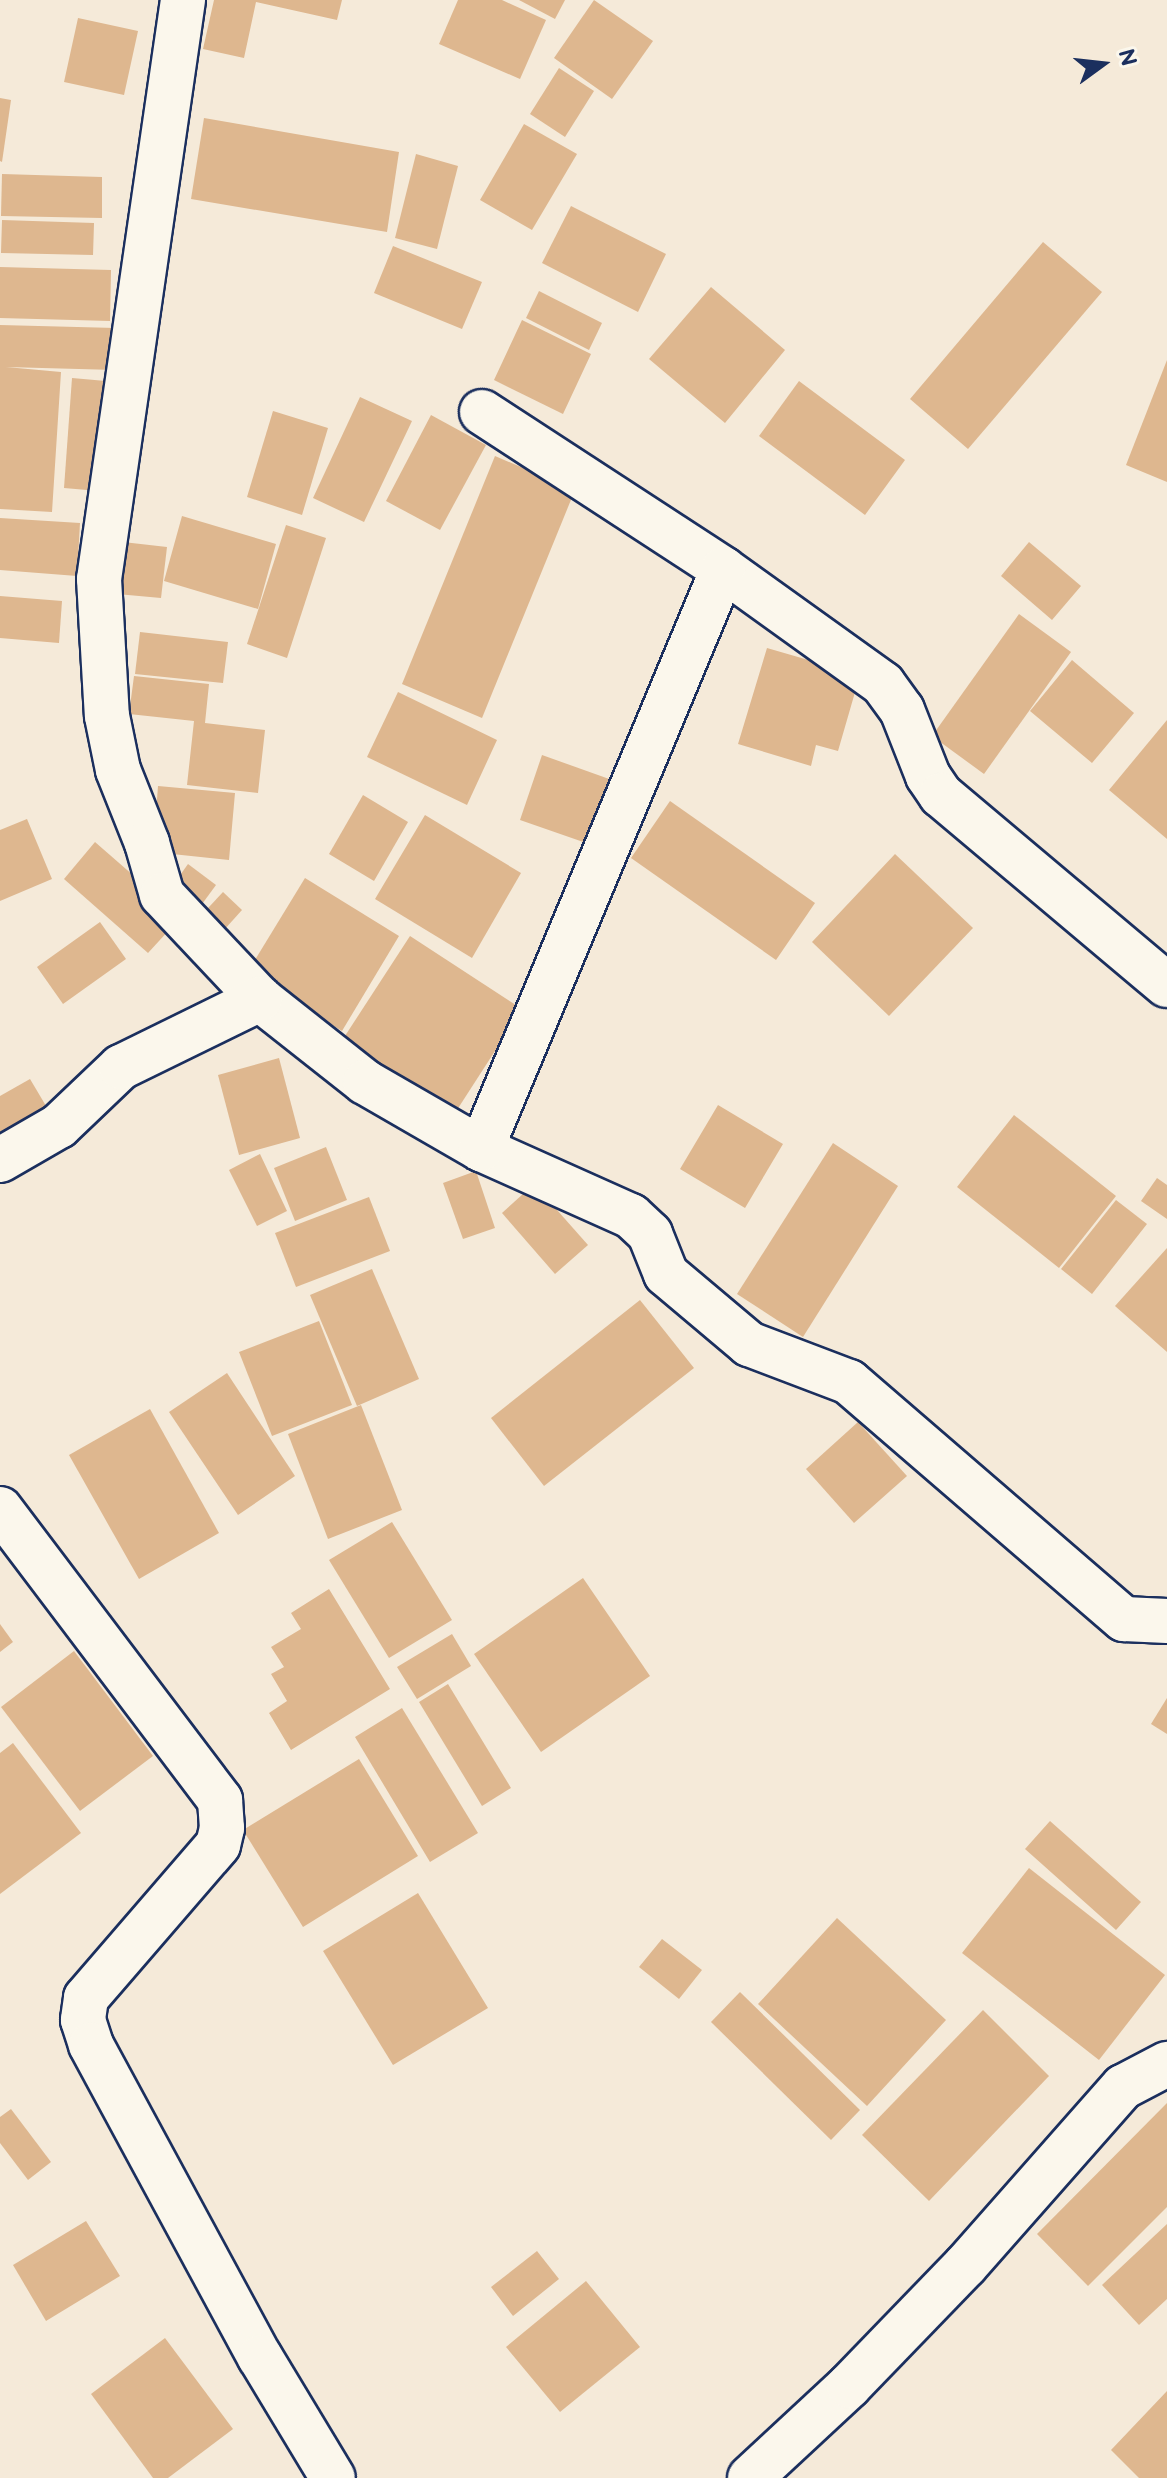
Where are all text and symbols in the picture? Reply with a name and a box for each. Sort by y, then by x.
north arrow [1063,24,1143,104]
text: N [1111,46,1142,69]

